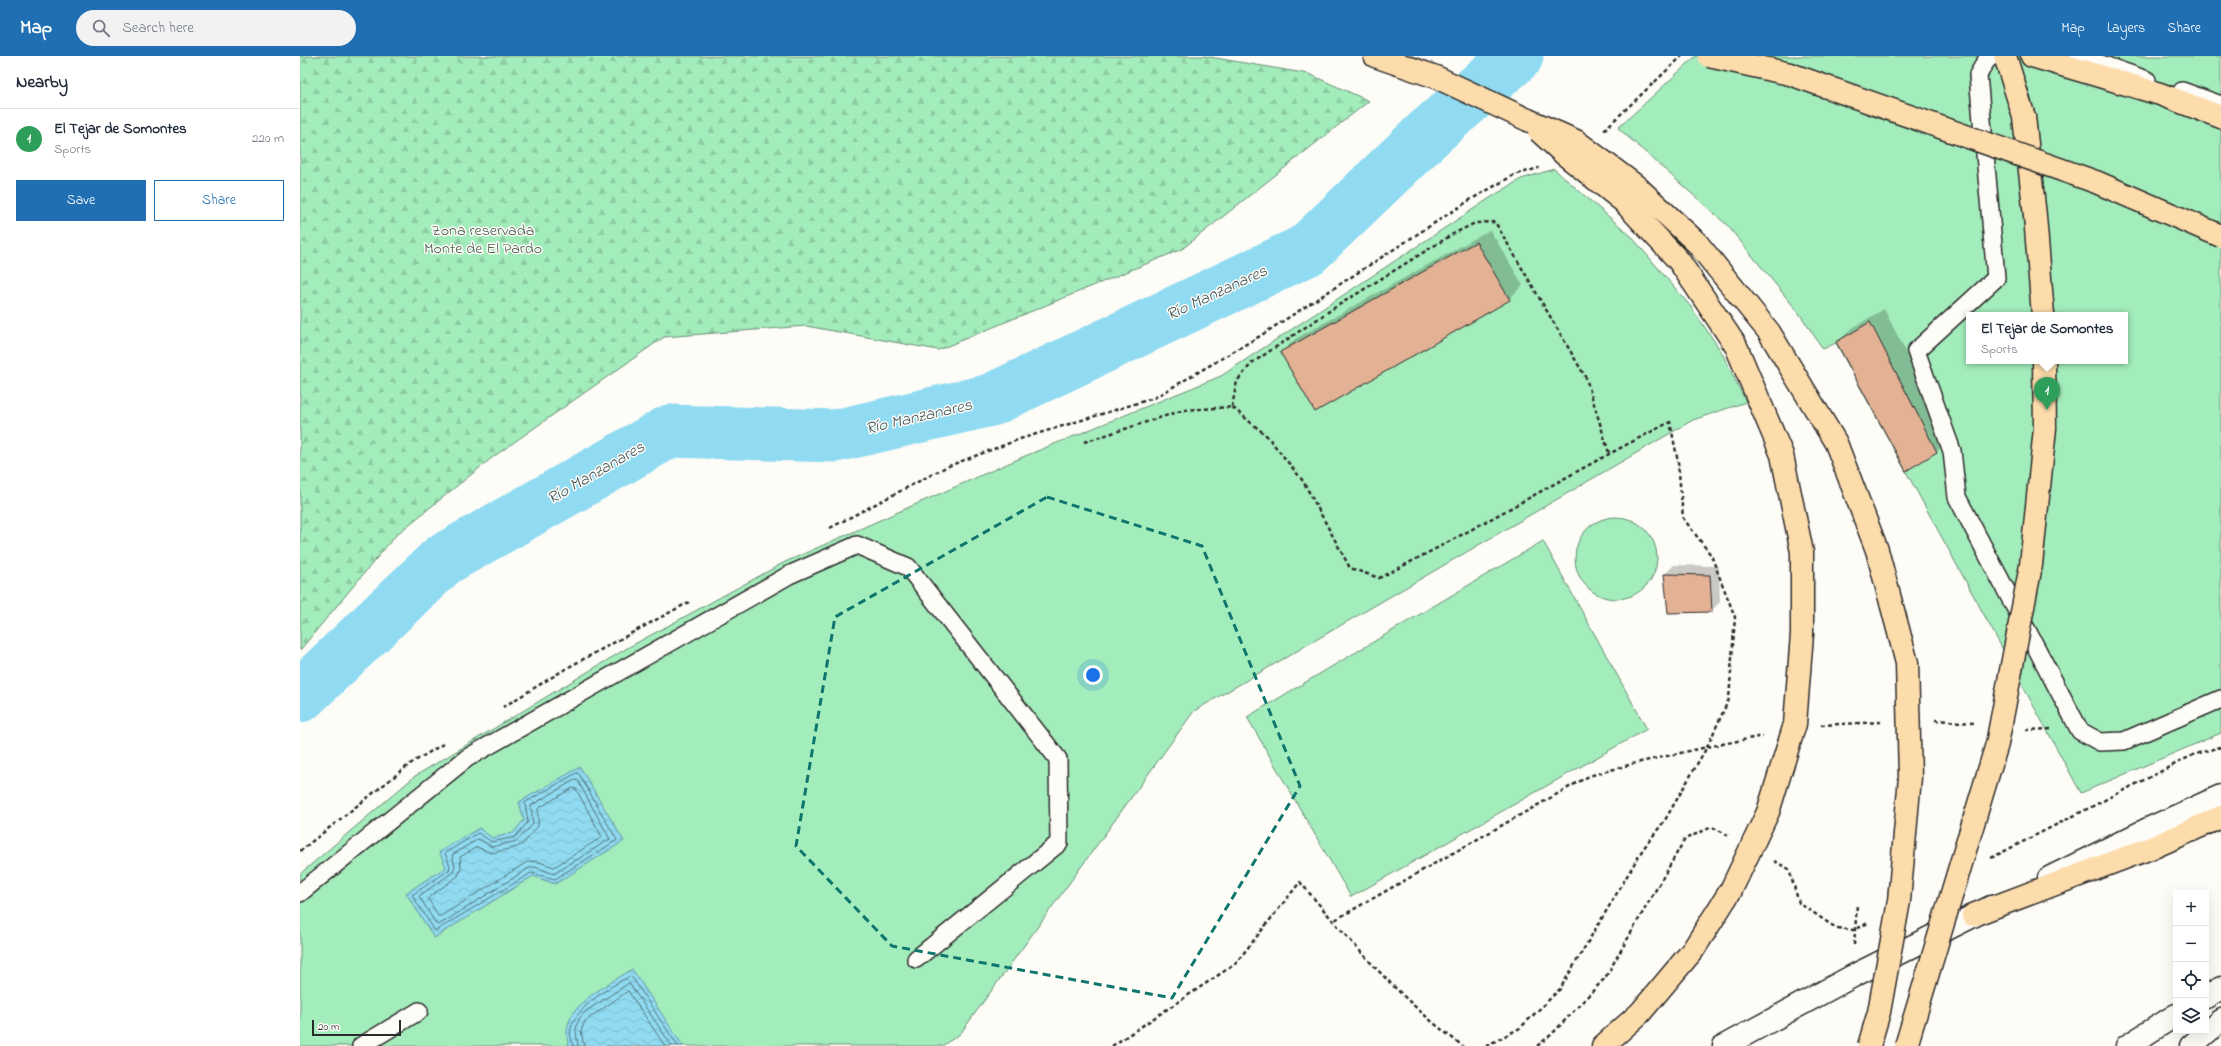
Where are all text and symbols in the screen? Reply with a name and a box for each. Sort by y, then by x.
search box [76,10,356,46]
text: Map [20,15,52,42]
icon: search [90,17,112,39]
text: Search here [122,17,194,39]
text: Map [2061,18,2085,39]
text: Layers [2107,18,2145,39]
text: Share [2167,18,2201,39]
text: Nearby [16,70,68,95]
text: El Tejar de Somontes [54,118,187,140]
text: 1 [27,129,31,148]
text: 220 m [252,129,284,148]
text: Sports [54,140,91,159]
button: Save [16,180,146,221]
button: Share [154,180,284,221]
park label: Zona reservada Monte de El Pardo [424,219,542,261]
water label: Río Manzanares [1162,259,1272,327]
popup [1966,312,2128,364]
text: El Tejar de Somontes [1981,318,2113,340]
text: Sports [1981,340,2018,359]
pin: 1 [2034,377,2060,410]
water label: Río Manzanares [863,393,975,441]
water label: Río Manzanares [543,435,650,511]
your location [1083,665,1103,685]
map controls [2173,890,2209,1034]
button: + [2173,890,2209,926]
button: − [2173,926,2209,962]
button: locate [2173,962,2209,998]
button: layers [2173,998,2209,1034]
scale bar [312,1018,401,1037]
text: 20 m [318,1019,340,1035]

